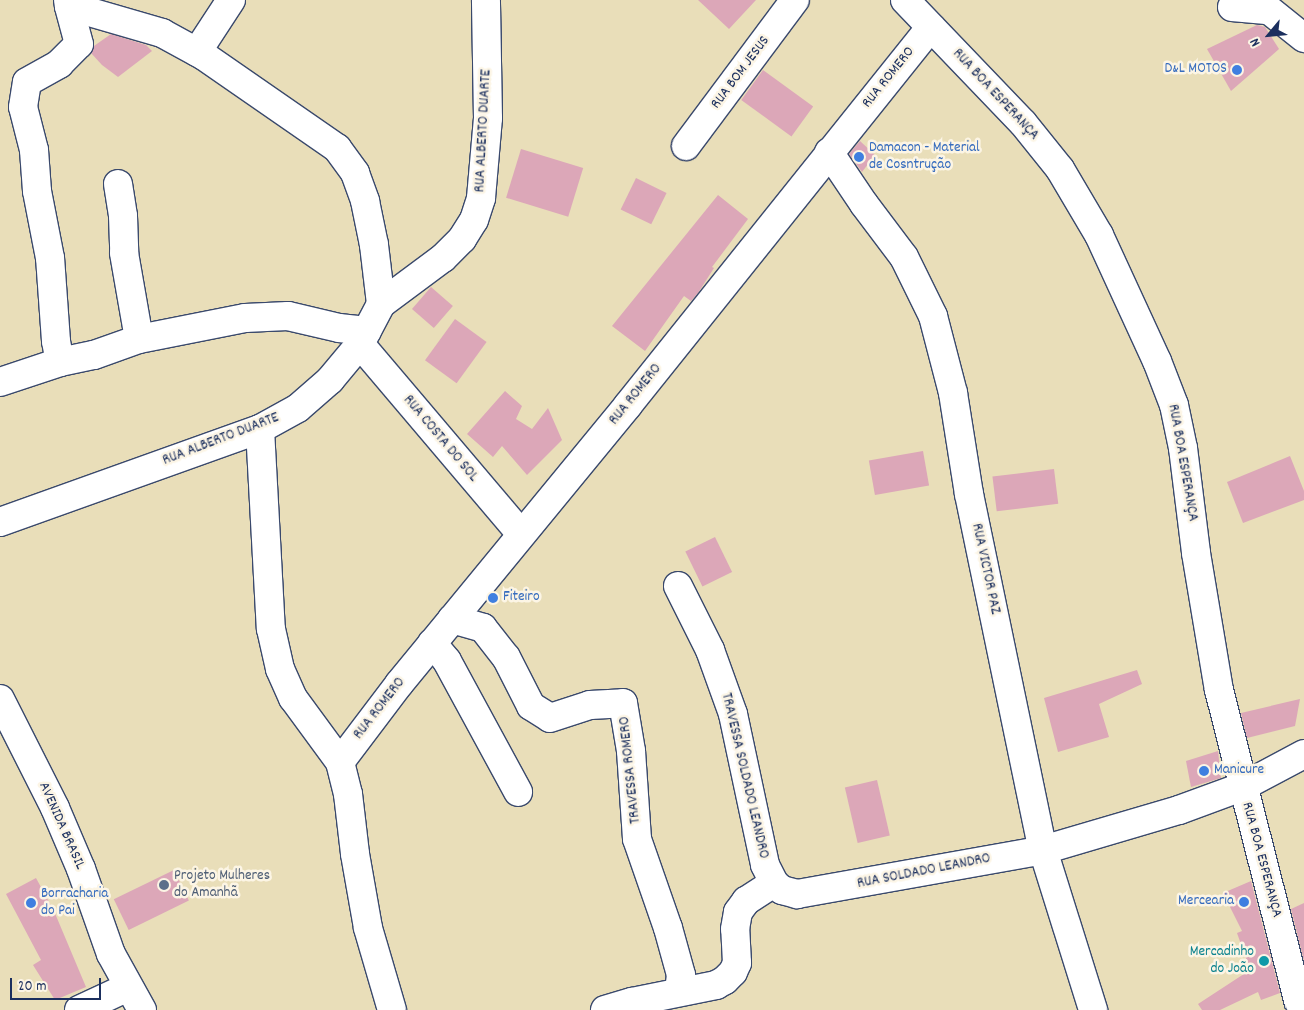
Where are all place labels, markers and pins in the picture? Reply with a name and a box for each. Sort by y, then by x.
place label: D&L MOTOS [1164,61,1227,79]
marker: D&L MOTOS [1231,64,1243,76]
place label: Damacon - Material de Cosntrução [869,139,980,174]
marker: Damacon - Material de Cosntrução [853,151,865,163]
place label: Fiteiro [503,589,540,607]
marker: Fiteiro [487,592,499,604]
place label: Manicure [1214,762,1264,780]
marker: Manicure [1198,765,1210,777]
place label: Projeto Mulheres do Amanhã [174,867,270,902]
marker: Projeto Mulheres do Amanhã [158,879,170,891]
place label: Borracharia do Pai [41,885,108,920]
place label: Mercearia [1178,893,1234,911]
marker: Mercearia [1238,896,1250,908]
marker: Borracharia do Pai [25,897,37,909]
place label: Mercadinho do João [1190,943,1254,978]
marker: Mercadinho do João [1258,955,1270,967]

